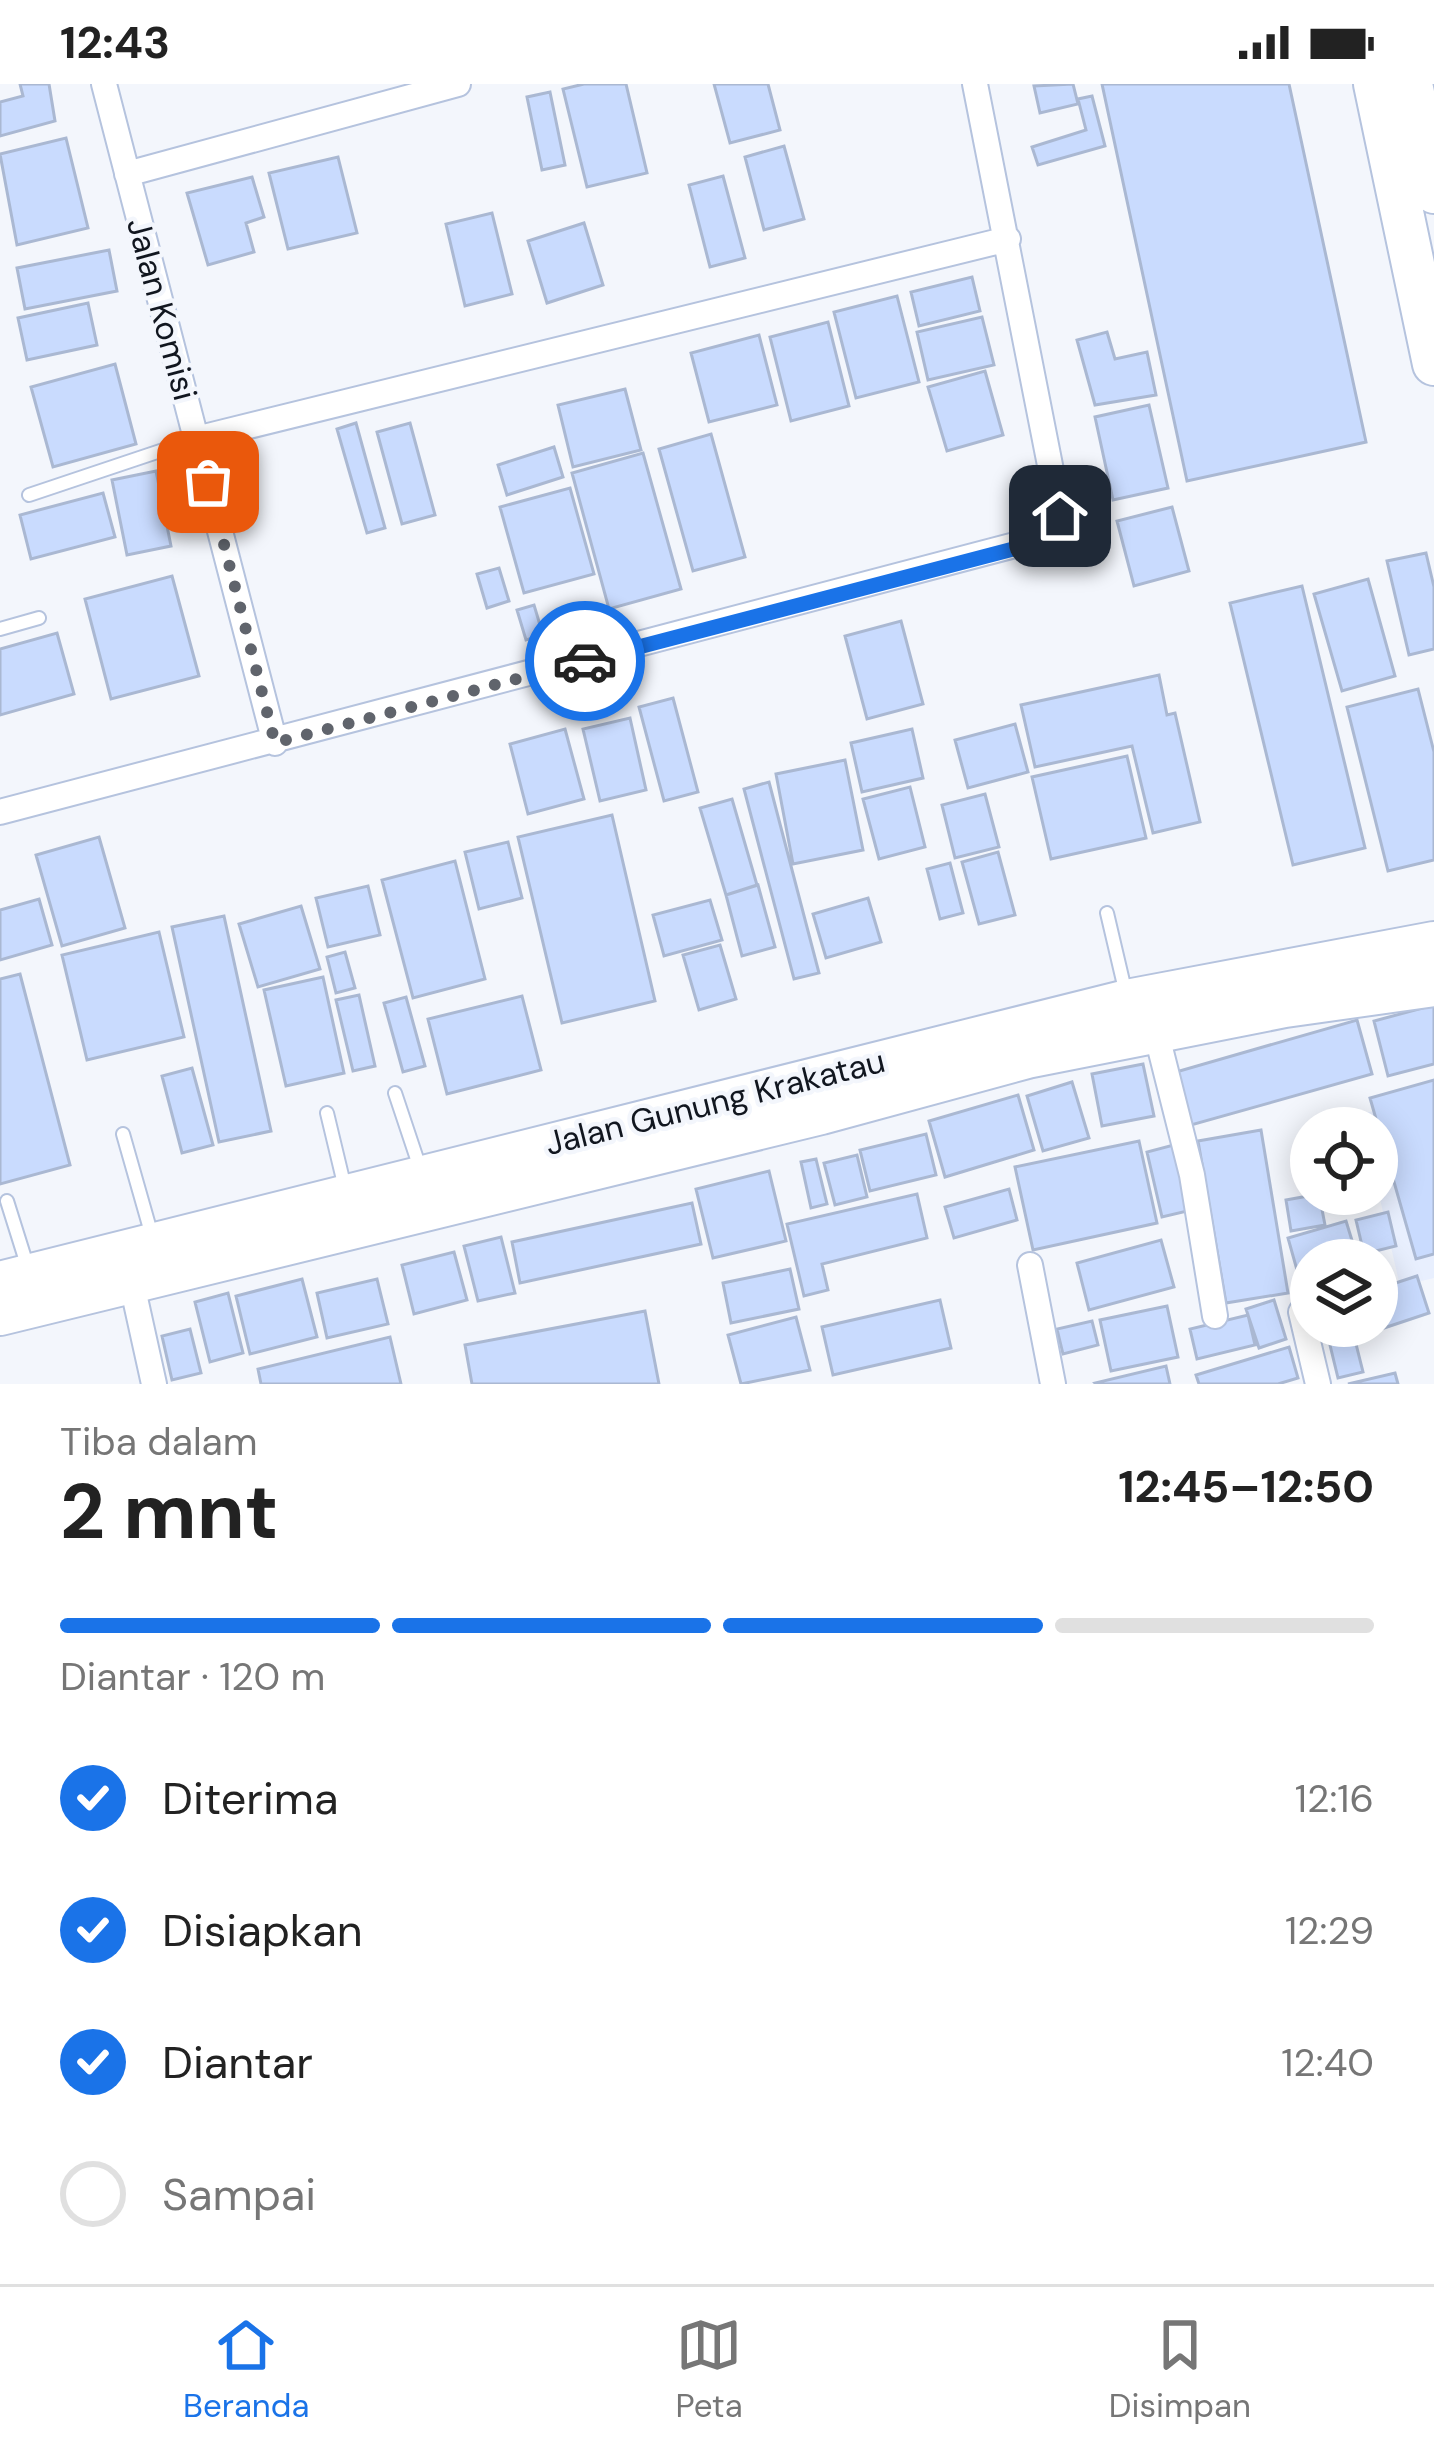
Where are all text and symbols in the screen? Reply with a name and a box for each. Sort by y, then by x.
text: 12:43 [60,13,170,72]
street label: Jalan Komisi [117,213,207,405]
pin [157,431,259,533]
icon: bag [175,449,241,515]
pin [1009,465,1111,567]
icon: home [1027,483,1093,549]
courier [525,601,645,721]
icon: car [552,628,618,694]
street label: Jalan Gunung Krakatau [541,1039,889,1165]
map controls [1290,1107,1398,1347]
button: locate [1290,1107,1398,1215]
button: layers [1290,1239,1398,1347]
text: Tiba dalam [60,1416,258,1467]
text: 12:45–12:50 [1118,1457,1374,1516]
text: 2 mnt [60,1461,279,1562]
text: Diantar · 120 m [60,1651,325,1702]
icon: check [60,1765,126,1831]
text: Diterima [162,1769,338,1828]
text: 12:16 [1295,1773,1374,1824]
icon: check [60,1897,126,1963]
text: Disiapkan [162,1901,363,1960]
text: 12:29 [1285,1905,1374,1956]
icon: check [60,2029,126,2095]
text: Diantar [162,2033,313,2092]
text: 12:40 [1281,2037,1374,2088]
text: Sampai [162,2165,316,2224]
tab: Beranda [183,2312,309,2427]
tab: Peta [676,2312,743,2427]
tab: Disimpan [1109,2312,1251,2427]

